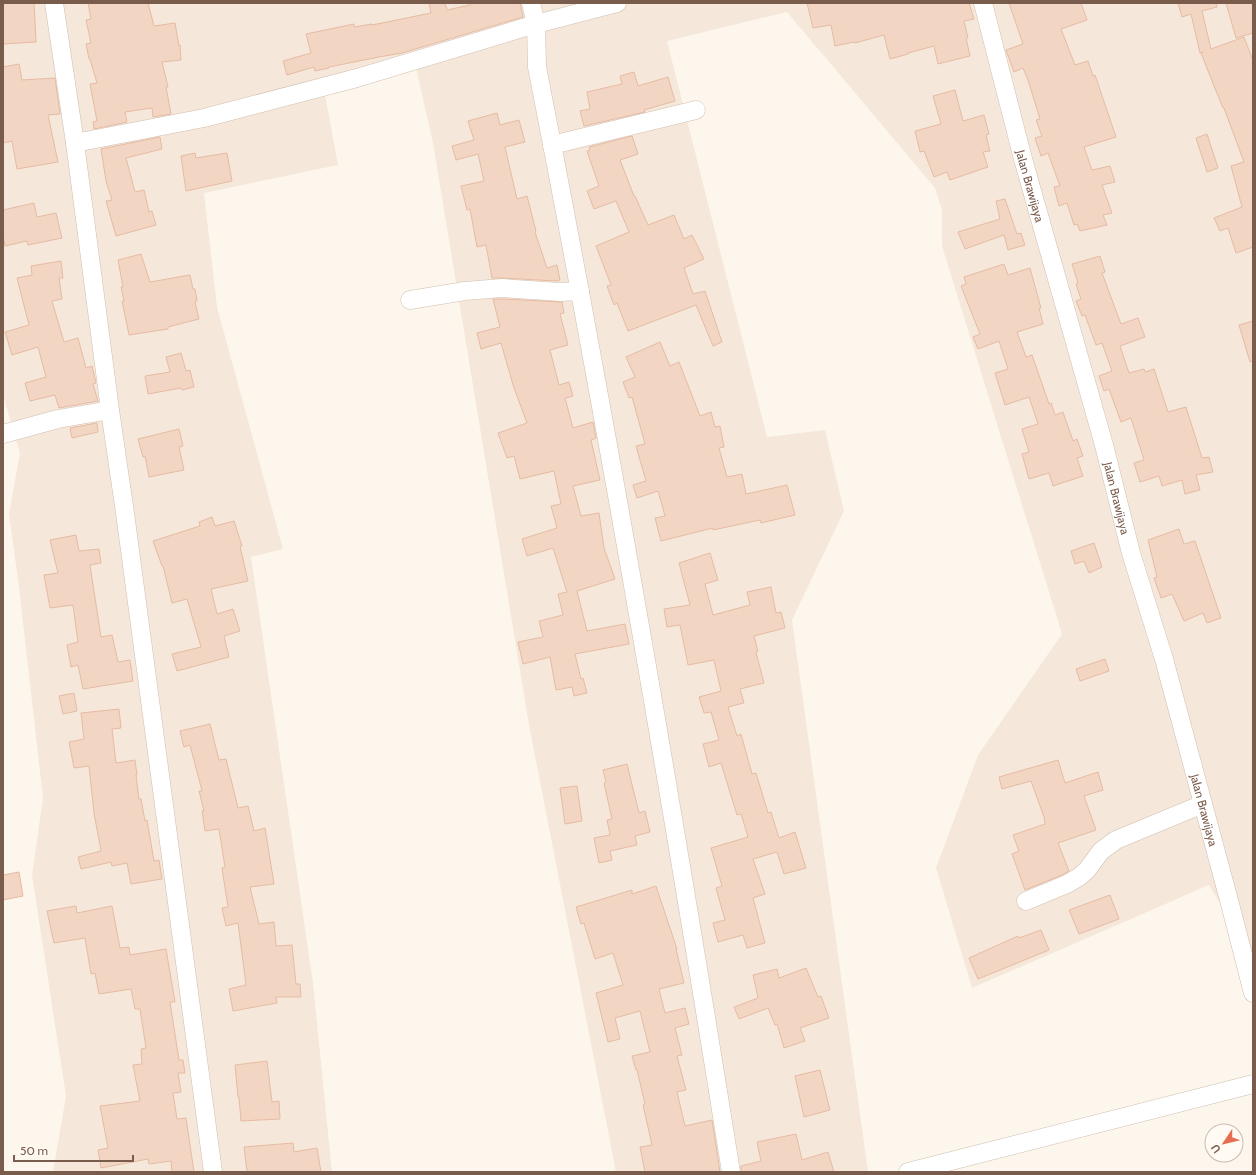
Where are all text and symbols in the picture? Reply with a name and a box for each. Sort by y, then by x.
street label: Jalan Brawijaya [1013,147,1048,224]
street label: Jalan Brawijaya [1101,459,1134,536]
street label: Jalan Brawijaya [1188,771,1222,848]
north arrow [1204,1123,1244,1163]
scale bar [14,1137,133,1163]
text: U [1208,1141,1224,1156]
text: 50 m [20,1143,48,1158]

